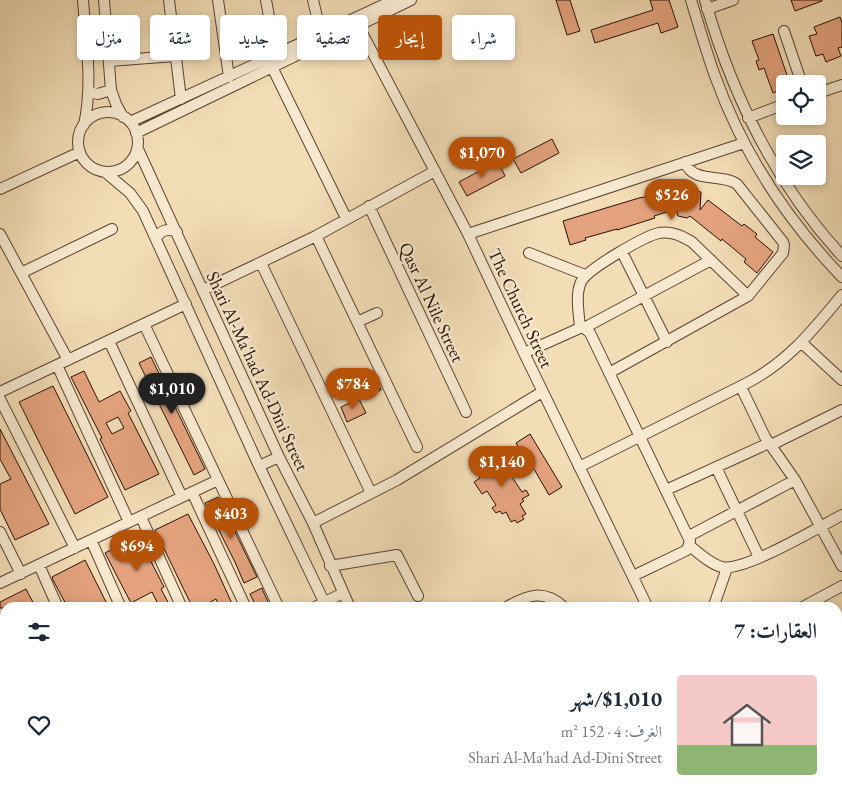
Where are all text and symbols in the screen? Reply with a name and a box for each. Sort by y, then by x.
chip: منزل [77,15,140,60]
chip: شقة [150,15,210,60]
chip: جديد [220,15,287,60]
chip: تصفية [297,15,368,60]
chip: إيجار [378,15,442,60]
chip: شراء [452,15,515,60]
map controls [776,75,826,185]
button: locate [776,75,826,125]
button: layers [776,135,826,185]
pin: $1,070 [441,136,523,179]
text: $1,070 [459,142,505,163]
pin: $526 [642,178,702,221]
text: $526 [656,184,688,205]
street label: Qasr Al Nile Street [394,238,470,366]
street label: The Church Street [483,245,559,372]
street label: Shari Al-Ma'had Ad-Dini Street [202,267,315,475]
pin: $784 [323,368,383,410]
pin: $1,010 [131,372,213,415]
text: $784 [337,373,369,394]
text: $1,010 [149,378,195,399]
pin: $1,140 [461,446,543,488]
text: $1,140 [479,451,525,472]
pin: $403 [201,498,261,540]
text: $403 [215,503,247,524]
pin: $694 [107,530,167,572]
text: $694 [121,535,153,556]
text: العقارات: 7 [734,617,817,644]
icon: filters [25,618,53,646]
text: $1,010/شهر [570,685,662,712]
icon: home [717,695,777,755]
icon: heart [25,711,53,739]
text: الغرف: 4 · 152 m² [561,721,662,742]
text: Shari Al-Ma'had Ad-Dini Street [468,747,662,768]

